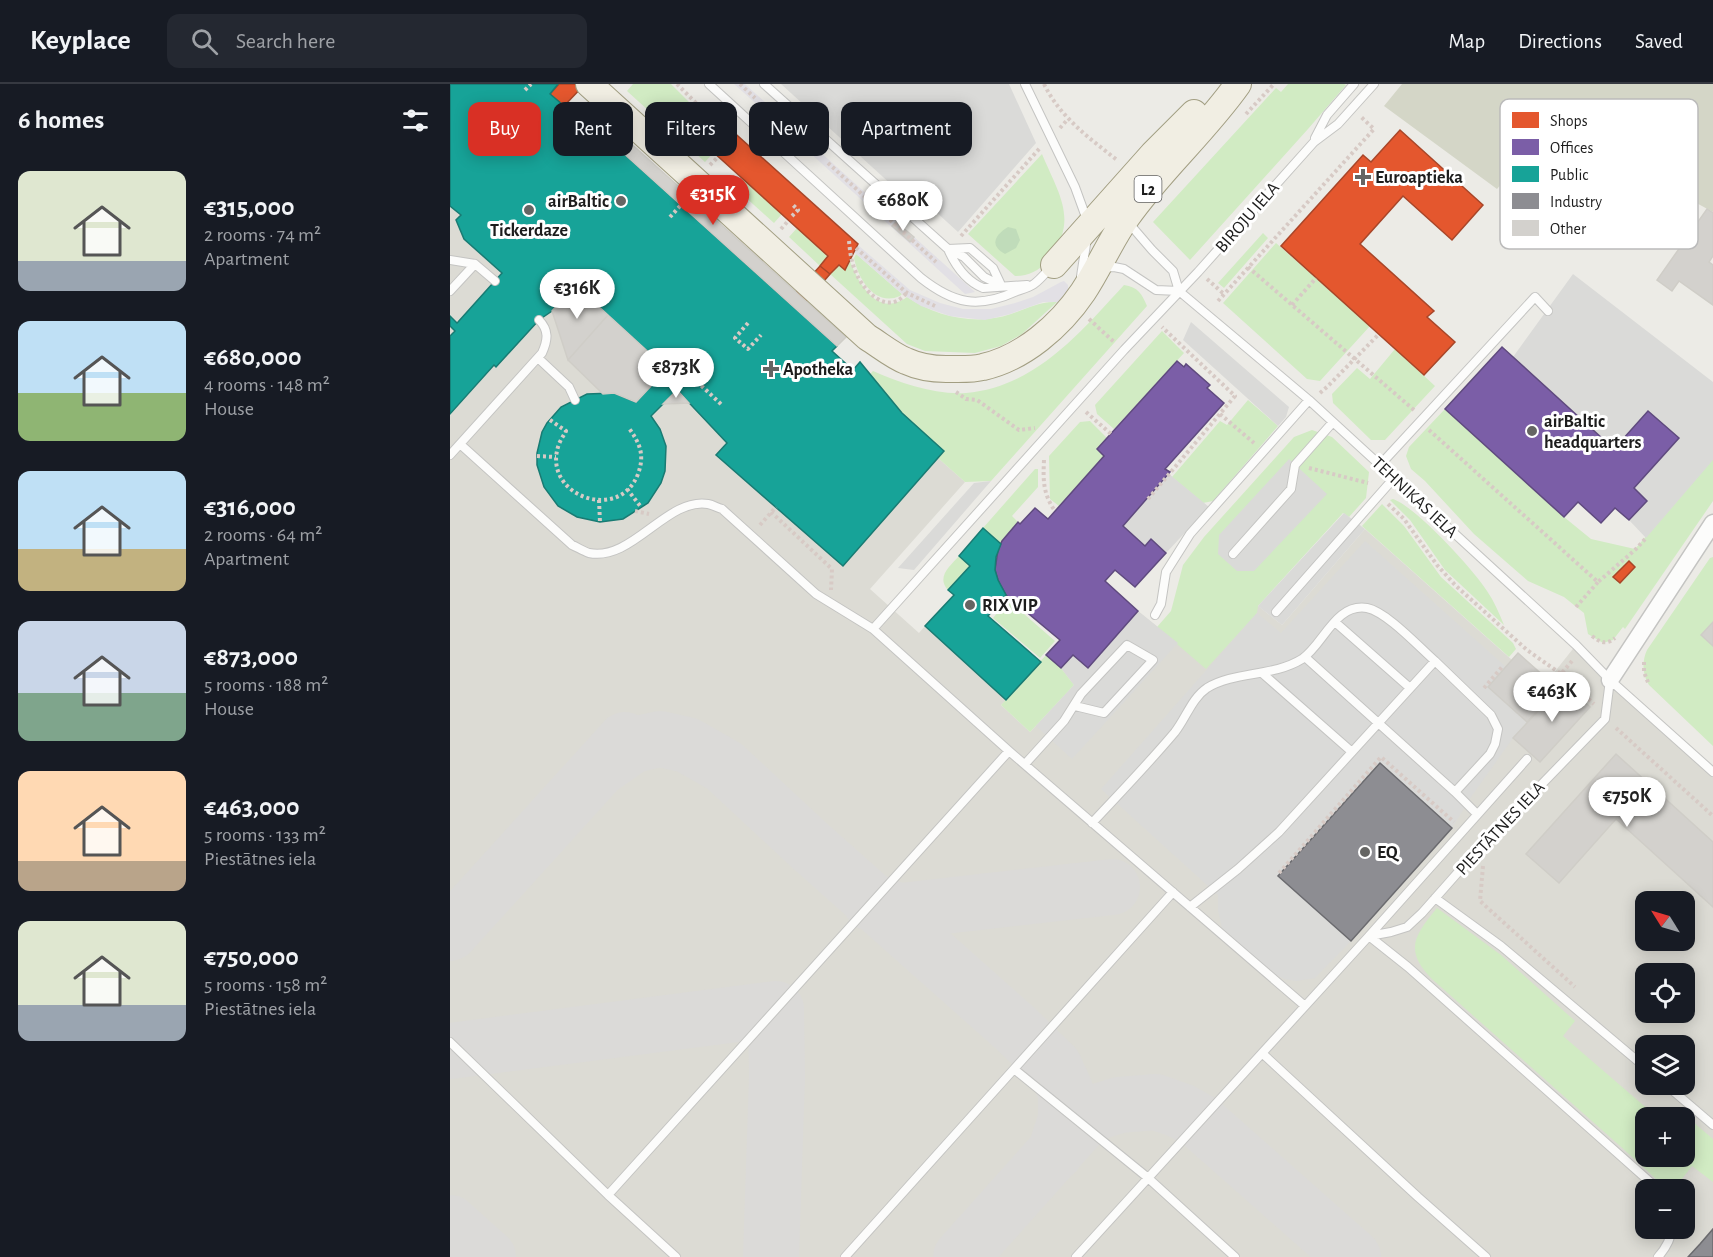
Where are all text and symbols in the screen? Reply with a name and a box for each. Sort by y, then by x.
search box [167,14,587,68]
icon: search [188,25,221,58]
text: Keyplace [30,27,131,55]
text: Search here [236,30,335,52]
text: Map [1449,31,1485,52]
text: Directions [1518,31,1602,52]
text: Saved [1635,31,1683,52]
legend [1500,99,1698,249]
chip: Buy [468,102,541,156]
chip: Rent [553,102,633,156]
chip: Filters [645,102,737,156]
chip: New [749,102,829,156]
chip: Apartment [841,102,972,156]
icon: filters [399,104,432,137]
text: 6 homes [18,107,104,133]
text: Shops [1550,113,1588,129]
text: Offices [1550,140,1593,156]
text: Public [1550,167,1588,183]
place label: Euroaptieka [1375,169,1463,187]
marker: Euroaptieka [1356,170,1370,184]
pin: €315K [671,175,755,226]
road number: L2 [1134,176,1162,202]
street label: BIROJU IELA [1212,178,1283,256]
pin: €680K [861,181,945,232]
text: €315K [690,184,736,204]
text: €680K [878,190,928,210]
place label: airBaltic [548,193,609,211]
text: €315,000 [204,194,295,220]
marker: airBaltic [614,194,628,208]
text: Industry [1550,194,1602,211]
icon: home [66,195,138,267]
marker: Tickerdaze [522,203,536,217]
text: Other [1550,221,1587,237]
place label: Tickerdaze [490,222,568,240]
text: 2 rooms · 74 m² [204,225,321,245]
text: Apartment [204,249,289,269]
pin: €316K [535,269,619,320]
text: €316K [554,278,600,298]
text: €680,000 [204,344,302,370]
icon: home [66,345,138,417]
pin: €873K [634,348,718,399]
text: €873K [652,357,700,377]
place label: Apotheka [783,361,853,379]
marker: Apotheka [764,362,778,376]
text: 4 rooms · 148 m² [204,375,330,395]
text: House [204,399,254,419]
place label: airBaltic headquarters [1544,413,1642,452]
marker: airBaltic headquarters [1525,424,1539,438]
street label: TEHNIKAS IELA [1368,454,1461,542]
text: €316,000 [204,494,296,520]
icon: home [66,495,138,567]
text: 2 rooms · 64 m² [204,525,322,545]
text: Apartment [204,549,289,569]
place label: RIX VIP [982,597,1038,615]
marker: RIX VIP [963,598,977,612]
text: €873,000 [204,644,298,670]
icon: home [66,645,138,717]
pin: €463K [1510,672,1594,723]
text: 5 rooms · 188 m² [204,675,328,695]
text: €463K [1527,681,1577,701]
text: House [204,699,254,719]
street label: PIESTĀTNES IELA [1451,777,1549,879]
pin: €750K [1585,777,1669,828]
text: €750K [1603,786,1651,806]
text: €463,000 [204,794,300,820]
icon: home [66,795,138,867]
text: 5 rooms · 133 m² [204,825,326,845]
place label: EQ [1377,844,1400,862]
marker: EQ [1358,845,1372,859]
text: Piestātnes iela [204,849,316,869]
north arrow [1635,891,1695,951]
map controls [1635,891,1695,1239]
text: €750,000 [204,944,299,970]
icon: home [66,945,138,1017]
button: locate [1635,963,1695,1023]
text: 5 rooms · 158 m² [204,975,327,995]
text: Piestātnes iela [204,999,316,1019]
button: layers [1635,1035,1695,1095]
button: + [1635,1107,1695,1167]
button: − [1635,1179,1695,1239]

